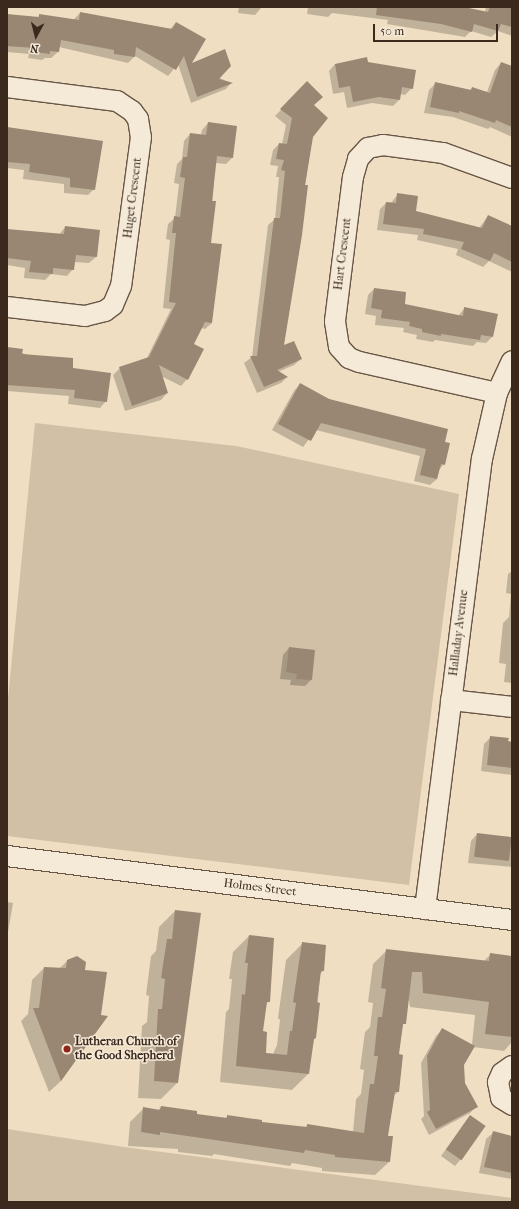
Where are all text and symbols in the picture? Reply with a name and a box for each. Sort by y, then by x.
north arrow [16,16,56,56]
scale bar [375,16,500,42]
text: 50 m [380,24,404,38]
text: N [30,41,39,55]
street label: Huget Crescent [121,157,145,239]
street label: Hart Crescent [331,217,355,291]
street label: Halladay Avenue [447,589,471,677]
street label: Holmes Street [223,876,297,900]
place label: Lutheran Church of the Good Shepherd [75,1035,177,1063]
marker: Lutheran Church of the Good Shepherd [62,1044,72,1054]

